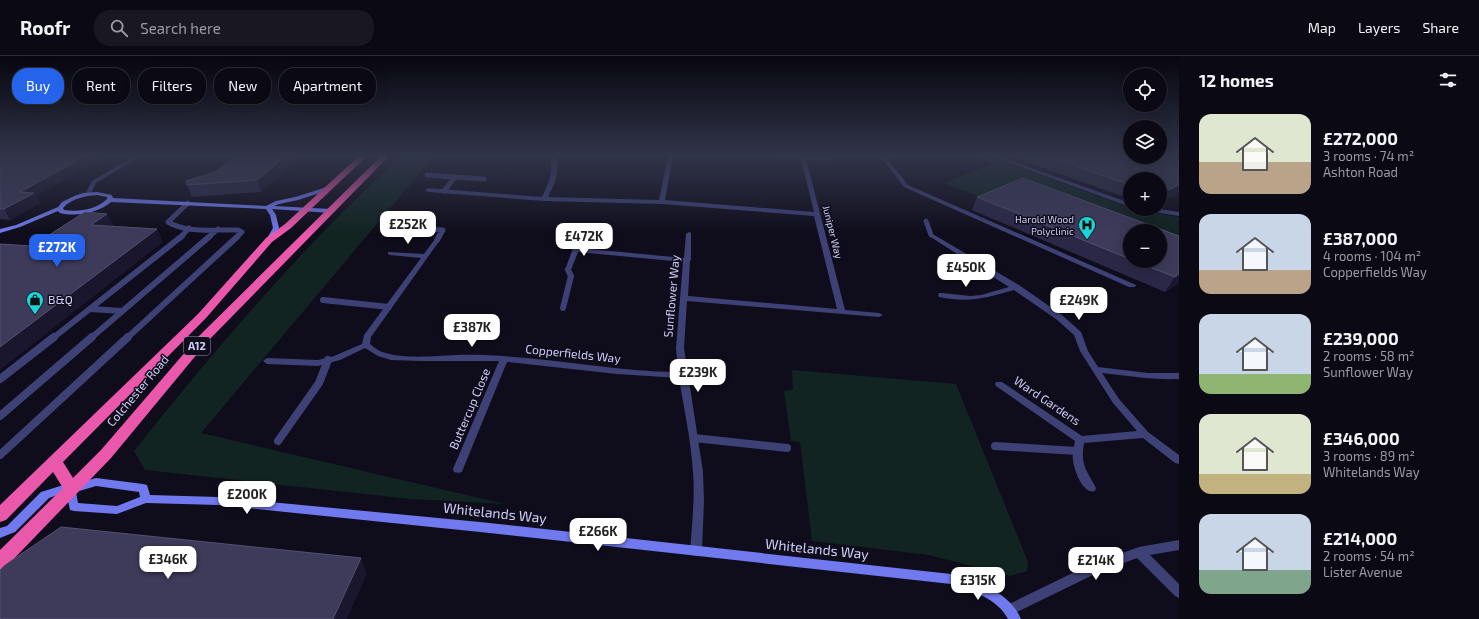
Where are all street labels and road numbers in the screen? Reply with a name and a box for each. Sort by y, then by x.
street label: Juniper Way [821,204,846,261]
street label: Sunflower Way [660,253,682,338]
road number: A12 [184,337,210,355]
street label: Copperfields Way [525,341,622,365]
street label: Colchester Road [103,352,171,429]
street label: Buttercup Close [446,366,492,451]
street label: Ward Gardens [1012,373,1084,428]
street label: Whitelands Way [442,499,548,526]
street label: Whitelands Way [764,535,870,562]

